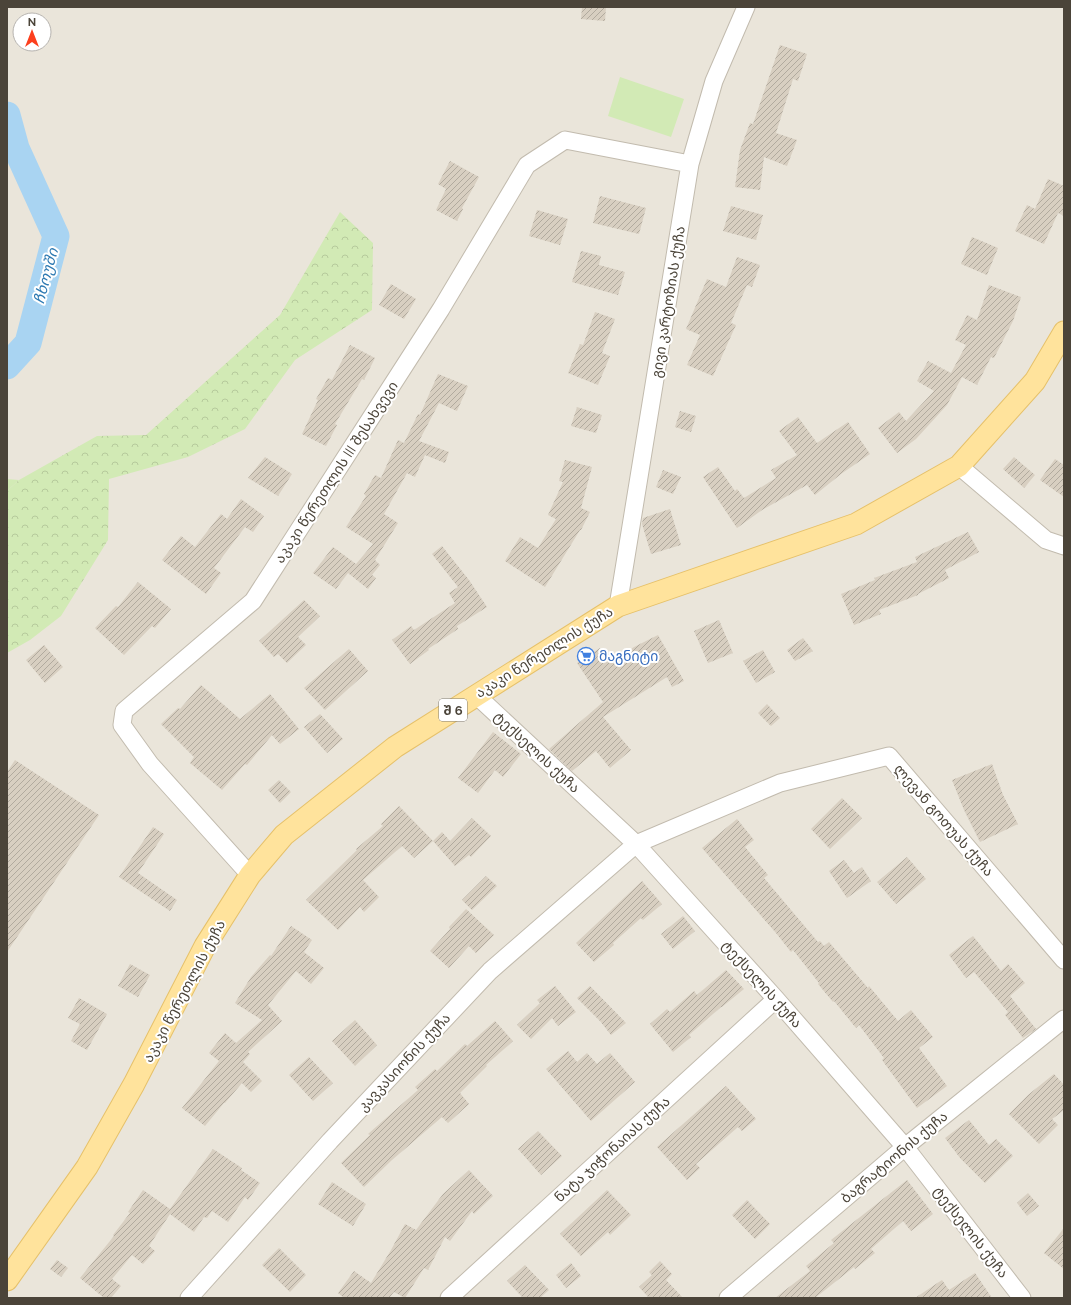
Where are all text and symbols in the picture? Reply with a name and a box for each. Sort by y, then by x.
north arrow [12,12,52,52]
text: N [28,16,36,29]
street label: გივი კარტოზიას ქუჩა [648,225,689,379]
water label: ჩხოუში [30,245,62,306]
street label: აკაკი წერეთლის III შესახვევი [271,378,402,566]
street label: აკაკი წერეთლის ქუჩა [472,603,616,702]
supermarket icon: მაგნიტი [576,646,596,666]
place label: მაგნიტი [599,648,658,665]
road number: შ 6 [439,699,467,721]
street label: ტექსელის ქუჩა [490,708,583,797]
street label: ლევან გოთუას ქუჩა [890,761,997,880]
street label: აკაკი წერეთლის ქუჩა [140,917,229,1065]
street label: ტექსელის ქუჩა [718,937,805,1032]
street label: კავკასიონის ქუჩა [354,1010,454,1115]
street label: ნატა ჯიჭონაიას ქუჩა [551,1093,674,1206]
street label: ბაგრატიონის ქუჩა [837,1108,951,1207]
street label: ტექსელის ქუჩა [930,1183,1012,1282]

